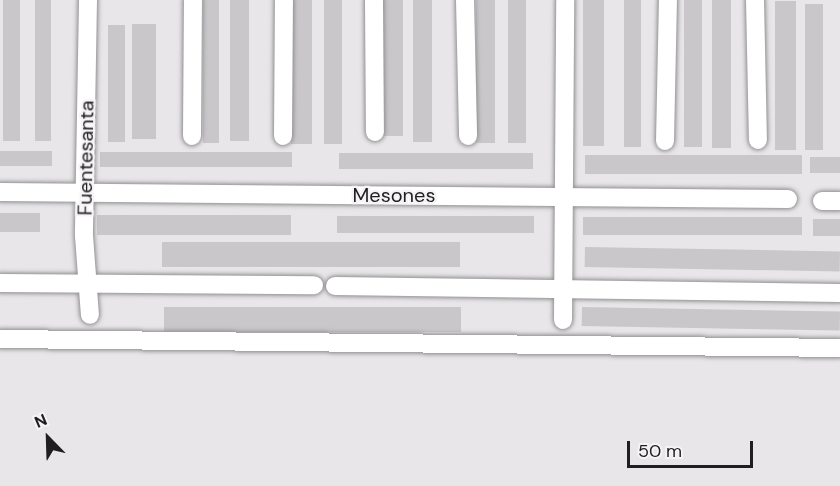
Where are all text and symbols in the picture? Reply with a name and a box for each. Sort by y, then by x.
street label: Fuentesanta [73,100,99,216]
street label: Mesones [353,183,435,207]
north arrow [18,408,78,468]
text: N [31,409,50,433]
scale bar [630,429,756,467]
text: 50 m [638,439,682,463]

